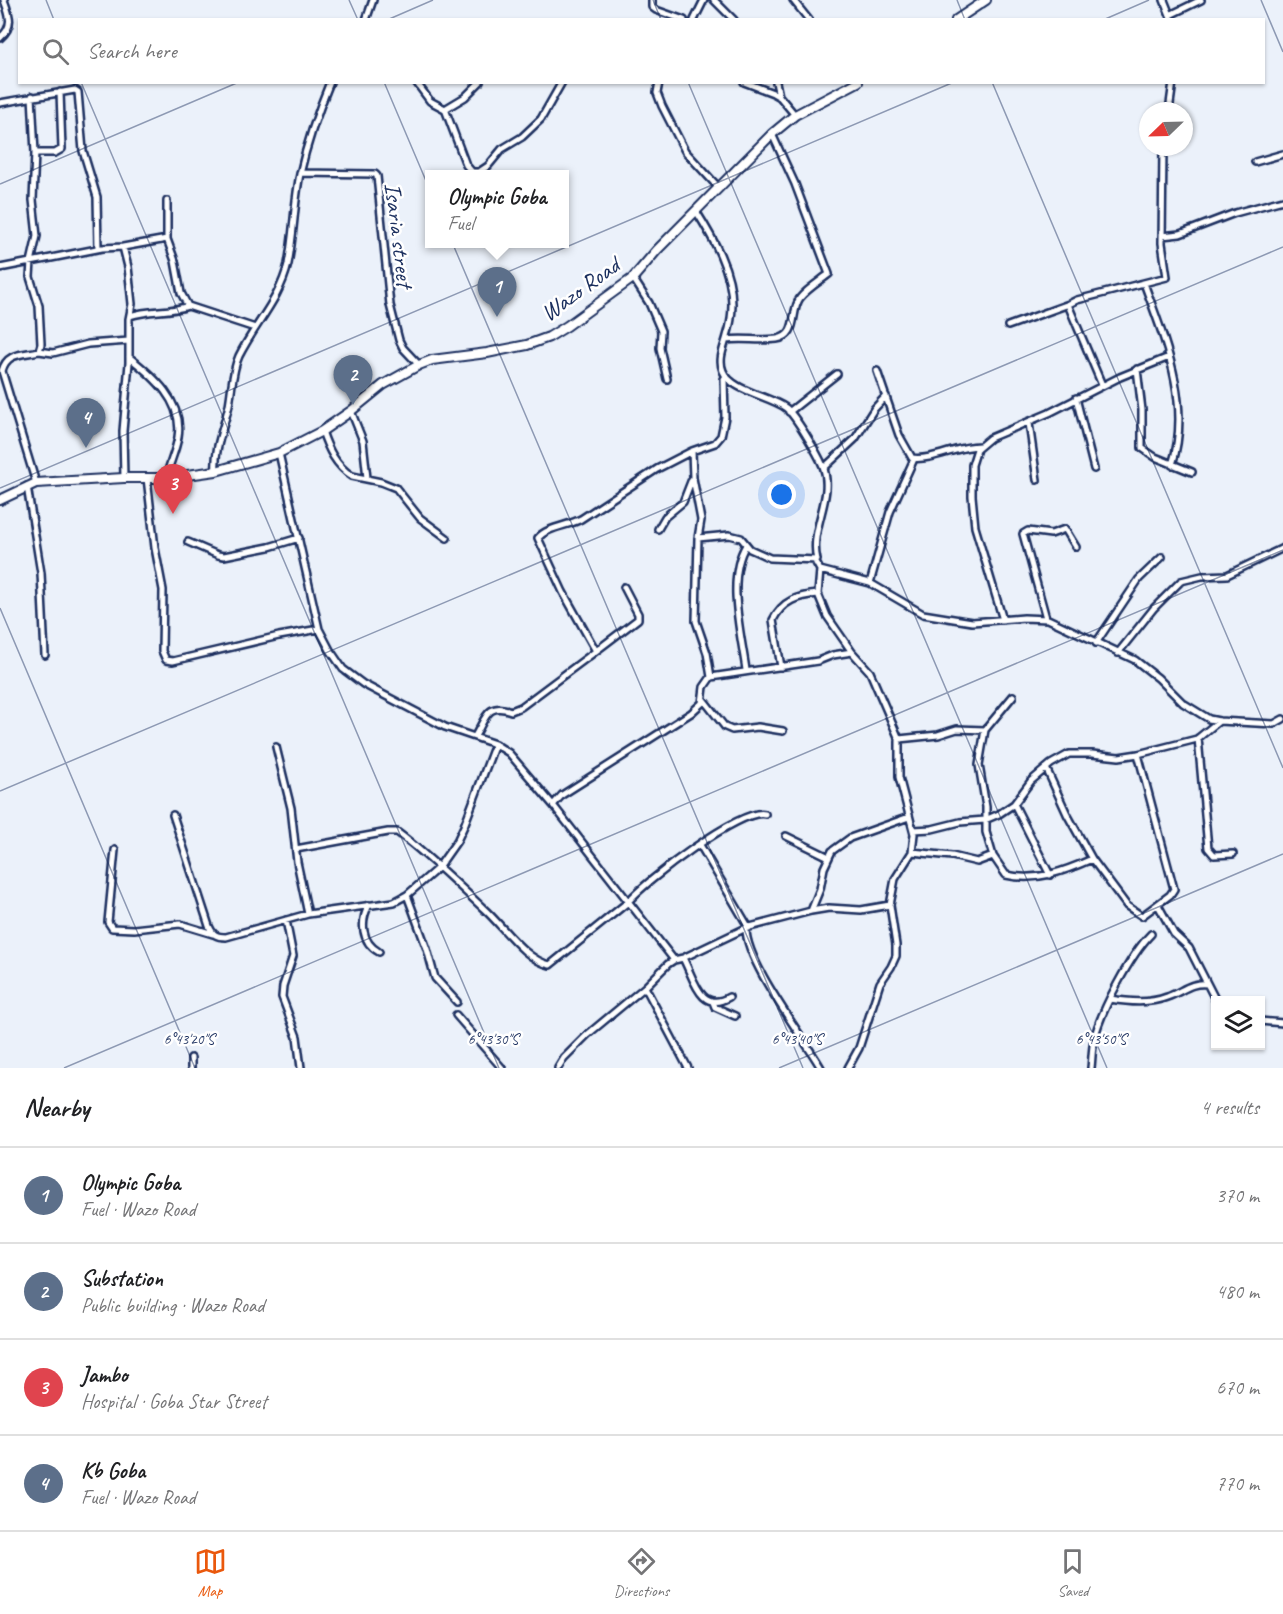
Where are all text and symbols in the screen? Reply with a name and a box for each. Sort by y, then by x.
search box [18,18,1265,84]
icon: search [39,35,72,68]
text: Search here [87,37,177,65]
north arrow [1139,102,1193,156]
popup [425,170,569,248]
street label: Isaria street [378,181,421,292]
text: Olympic Goba [447,183,547,211]
text: Fuel [447,211,474,236]
street label: Wazo Road [535,248,628,328]
pin: 1 [478,268,516,317]
pin: 2 [334,356,372,405]
pin: 4 [66,398,106,448]
pin: 3 [154,464,192,514]
your location [767,480,796,509]
map controls [1211,996,1265,1050]
button: layers [1211,996,1265,1050]
text: 6°43'20"S [164,1030,217,1049]
text: 6°43'30"S [468,1030,521,1049]
text: 6°43'40"S [772,1030,825,1049]
text: 6°43'50"S [1076,1030,1129,1049]
text: Nearby [24,1091,89,1124]
text: 4 results [1200,1095,1259,1120]
text: Olympic Goba [81,1169,180,1197]
text: 1 [39,1183,48,1208]
text: 370 m [1216,1183,1259,1208]
text: Fuel · Wazo Road [81,1197,196,1222]
text: Substation [81,1265,163,1293]
text: 2 [39,1279,48,1304]
text: 480 m [1216,1279,1259,1304]
text: Public building · Wazo Road [81,1293,264,1318]
text: Jambo [81,1361,128,1389]
text: 3 [39,1375,48,1400]
text: 670 m [1216,1375,1259,1400]
text: Hospital · Goba Star Street [81,1389,267,1414]
text: Kb Goba [81,1457,145,1485]
text: 4 [39,1471,48,1496]
text: 770 m [1216,1471,1259,1496]
text: Fuel · Wazo Road [81,1485,196,1510]
tab: Map [194,1545,227,1601]
tab: Directions [614,1545,669,1601]
tab: Saved [1056,1545,1089,1601]

